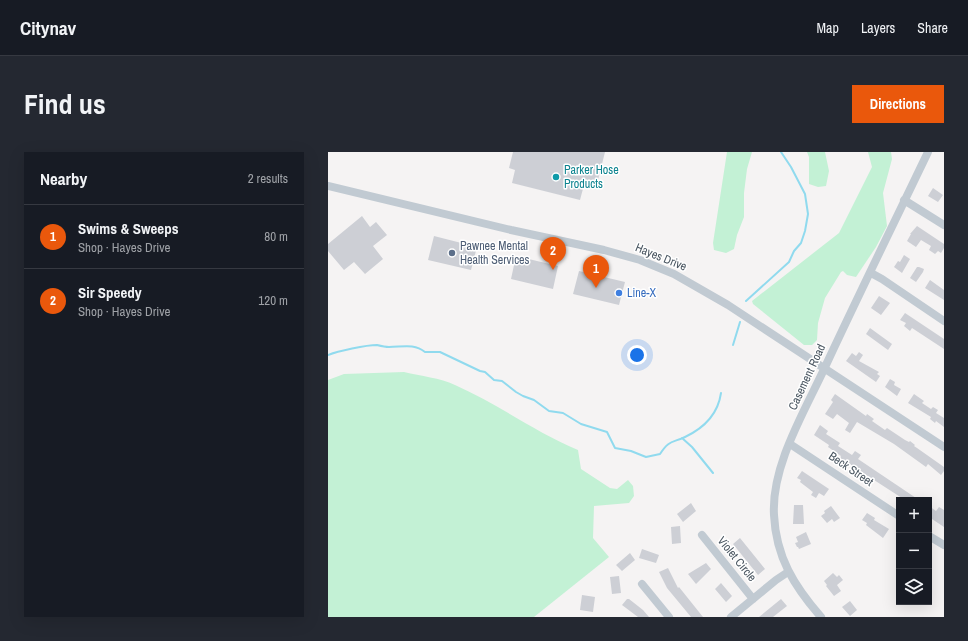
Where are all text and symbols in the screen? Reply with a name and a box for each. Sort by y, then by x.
text: Citynav [20,15,76,41]
text: Map [817,19,839,37]
text: Layers [861,19,895,37]
text: Share [917,19,948,37]
text: Find us [24,85,106,123]
button: Directions [852,85,944,123]
place label: Parker Hose Products [564,162,619,192]
text: Nearby [40,167,87,190]
text: 2 results [248,170,288,187]
marker: Parker Hose Products [551,172,561,182]
text: Swims & Sweeps [78,218,179,239]
text: 1 [50,228,56,245]
text: 80 m [264,228,288,245]
pin: 2 [540,237,566,270]
place label: Pawnee Mental Health Services [460,238,530,268]
text: Shop · Hayes Drive [78,239,170,256]
street label: Hayes Drive [633,239,689,275]
marker: Pawnee Mental Health Services [447,248,457,258]
pin: 1 [583,255,609,288]
text: Sir Speedy [78,282,142,303]
place label: Line-X [627,285,656,301]
marker: Line-X [614,288,624,298]
text: 2 [50,292,56,309]
text: 120 m [258,292,288,309]
text: Shop · Hayes Drive [78,303,170,320]
street label: Casement Road [785,341,829,413]
your location [627,345,647,365]
street label: Beck Street [825,448,877,490]
map controls [896,497,932,605]
button: + [896,497,932,533]
street label: Violet Circle [714,533,760,585]
button: − [896,533,932,569]
button: layers [896,569,932,605]

